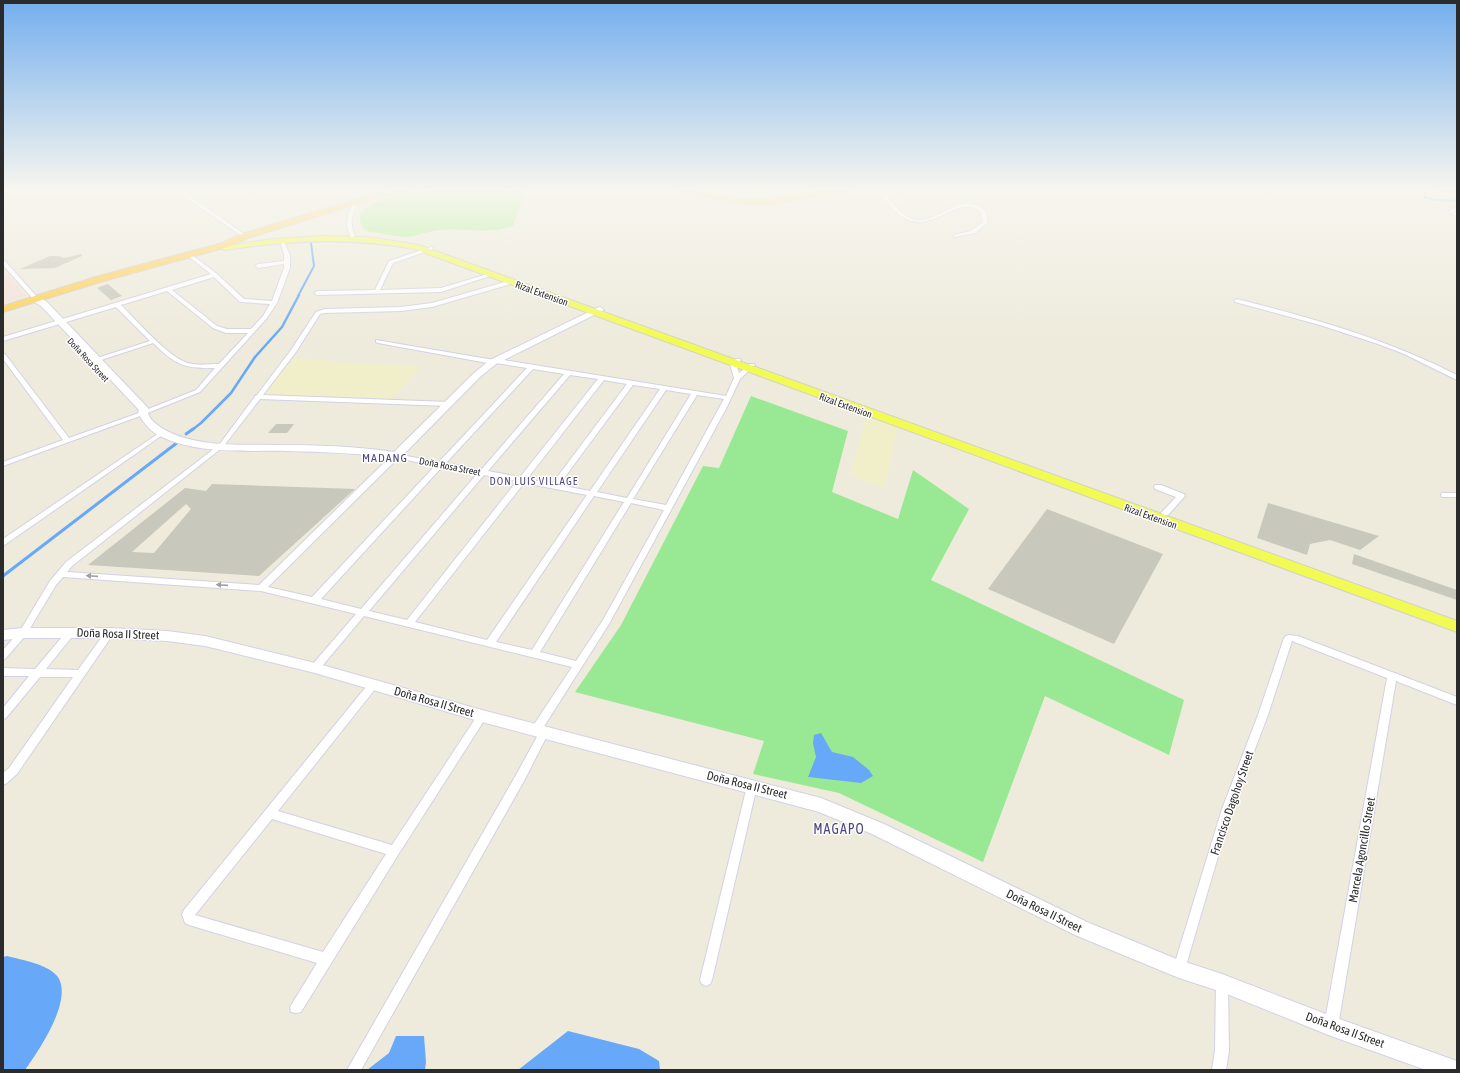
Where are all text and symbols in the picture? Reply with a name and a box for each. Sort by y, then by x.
street label: Rizal Extension [514,279,570,308]
street label: Doña Rosa Street [65,336,111,384]
street label: Rizal Extension [818,391,874,420]
district label: MADANG [362,451,408,465]
street label: Doña Rosa Street [418,455,482,478]
district label: DON LUIS VILLAGE [490,475,578,487]
street label: Rizal Extension [1123,502,1179,531]
one-way arrow [86,573,98,580]
one-way arrow [215,582,228,588]
street label: Doña Rosa II Street [76,626,160,642]
street label: Doña Rosa II Street [392,684,476,720]
street label: Francisco Dagohoy Street [1208,748,1257,857]
street label: Doña Rosa II Street [705,768,789,802]
street label: Marcela Agoncillo Street [1346,796,1378,904]
district label: MAGAPO [813,821,865,837]
street label: Doña Rosa II Street [1004,887,1085,936]
street label: Doña Rosa II Street [1304,1009,1387,1051]

